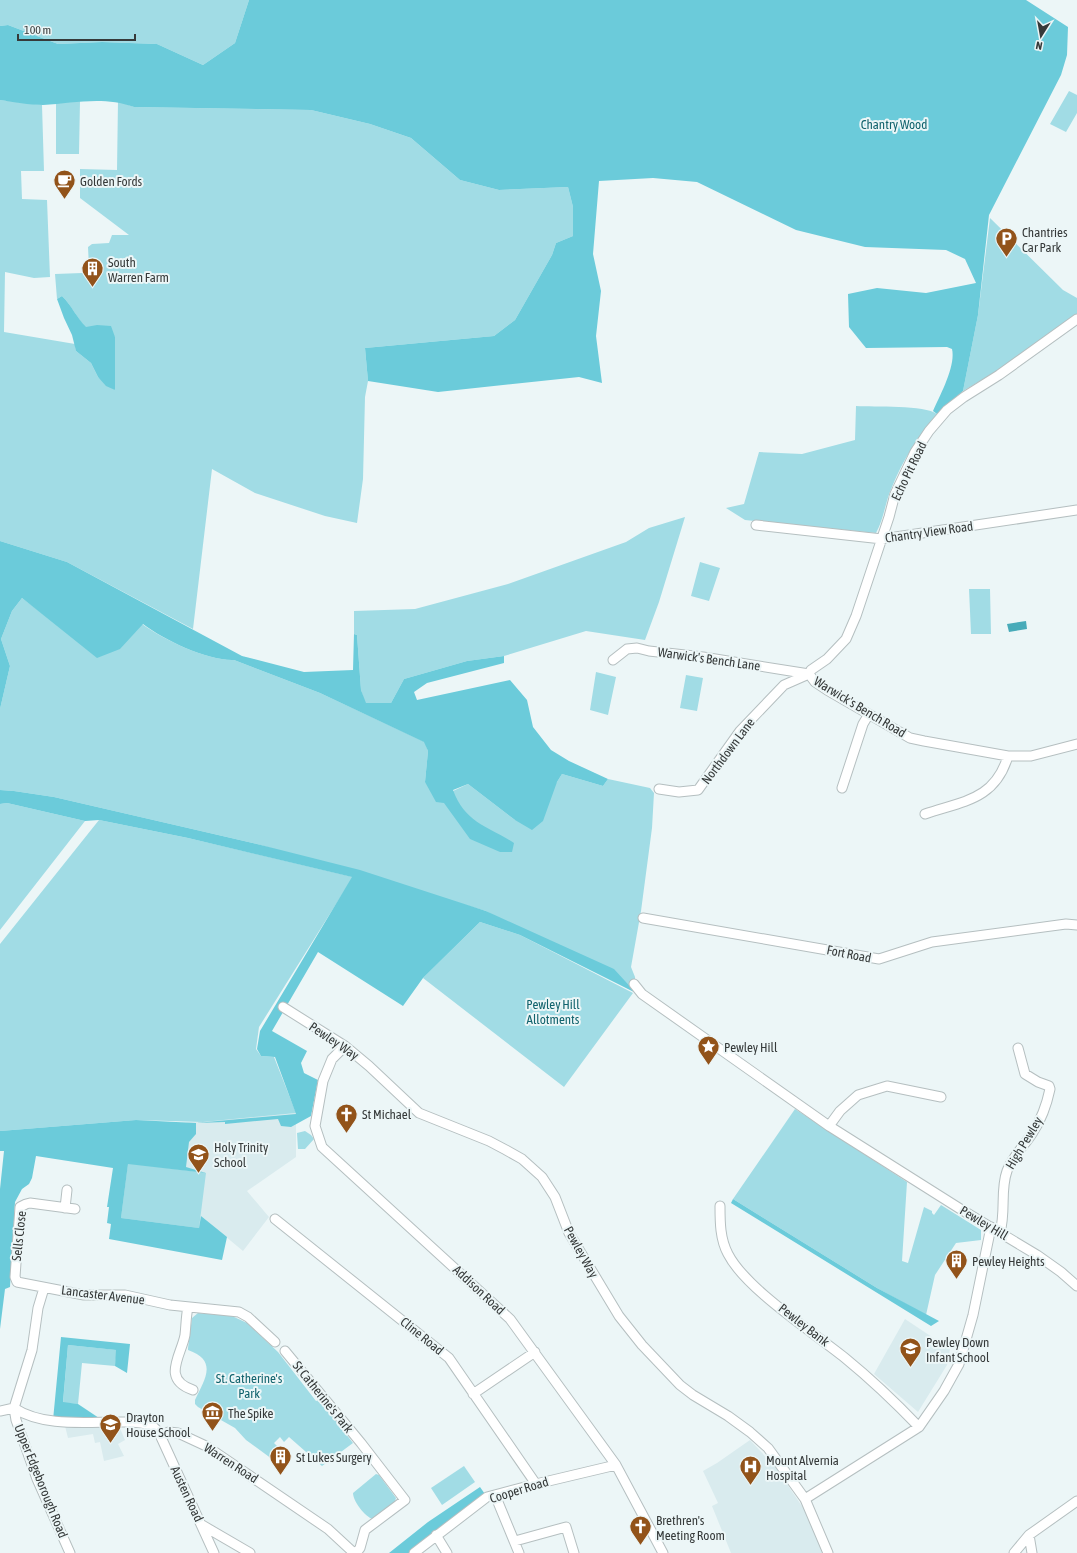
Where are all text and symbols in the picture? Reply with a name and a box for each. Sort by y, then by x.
scale bar [18,16,135,42]
north arrow [1021,16,1061,56]
text: 100 m [24,23,51,37]
text: N [1035,39,1043,52]
park label: Chantry Wood [861,117,927,132]
cafe icon: Golden Fords [52,168,78,201]
place label: Golden Fords [80,174,143,189]
place label: Chantries Car Park [1022,225,1068,255]
parking icon: Chantries Car Park [994,226,1020,259]
place label: South Warren Farm [108,255,169,285]
building icon: South Warren Farm [80,256,106,289]
street label: Echo Pit Road [888,439,930,503]
street label: Chantry View Road [884,518,974,546]
street label: Warwick's Bench Lane [657,644,761,674]
street label: Warwick's Bench Road [811,674,909,740]
street label: Northdown Lane [698,715,758,787]
street label: Fort Road [825,942,873,966]
park label: Pewley Hill Allotments [526,997,580,1027]
street label: Pewley Way [306,1019,362,1063]
place icon: Pewley Hill [696,1034,722,1067]
place label: Pewley Hill [724,1040,778,1055]
church icon: St Michael [333,1101,359,1134]
place label: St Michael [362,1107,412,1122]
street label: High Pewley [1003,1114,1046,1172]
place label: Holy Trinity School [214,1140,269,1170]
school or university icon: Holy Trinity School [185,1141,211,1174]
street label: Pewley Hill [957,1203,1011,1243]
street label: Sells Close [9,1210,29,1262]
street label: Pewley Way [561,1224,602,1281]
building icon: Pewley Heights [943,1248,969,1281]
place label: Pewley Heights [972,1254,1045,1269]
street label: Addison Road [450,1262,508,1318]
street label: Lancaster Avenue [60,1282,146,1308]
street label: Pewley Bank [776,1301,833,1350]
street label: Cline Road [397,1314,447,1358]
place label: Pewley Down Infant School [926,1335,990,1365]
school or university icon: Pewley Down Infant School [897,1336,923,1369]
street label: St Catherine's Park [290,1358,357,1436]
park label: St. Catherine's Park [216,1371,283,1401]
museum icon: The Spike [199,1400,225,1433]
place label: The Spike [228,1406,274,1421]
place label: Drayton House School [126,1410,191,1440]
school or university icon: Drayton House School [97,1411,123,1444]
street label: Upper Edgeborough Road [11,1422,71,1540]
street label: Warren Road [201,1440,261,1486]
building icon: St Lukes Surgery [267,1444,293,1477]
place label: St Lukes Surgery [296,1450,372,1465]
place label: Mount Alvernia Hospital [766,1453,839,1483]
hospital icon: Mount Alvernia Hospital [737,1454,763,1487]
street label: Austen Road [168,1464,206,1524]
street label: Cooper Road [488,1474,550,1506]
place label: Brethren's Meeting Room [656,1513,725,1543]
church icon: Brethren's Meeting Room [627,1514,653,1547]

